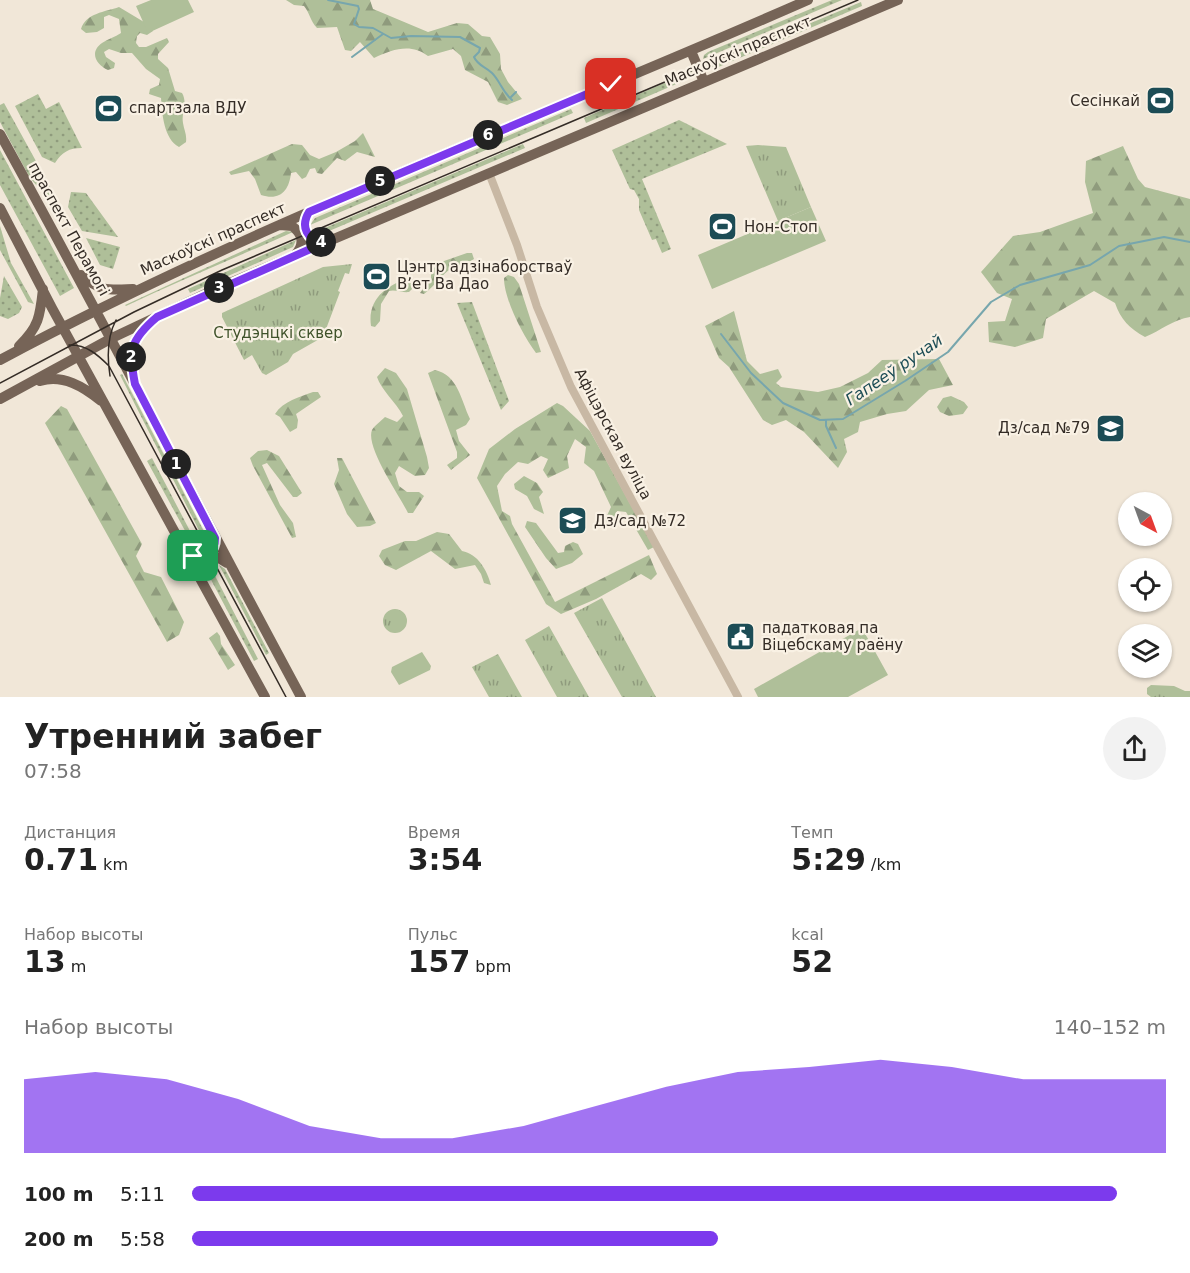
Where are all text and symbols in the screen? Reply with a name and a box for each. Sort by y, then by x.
street label: Маскоўскі праспект [662,12,814,90]
pin [585,58,636,109]
icon: check [594,67,627,100]
sports icon: Сесінкай [1145,85,1177,117]
sports icon: спартзала ВДУ [92,92,124,124]
place label: Сесінкай [1070,92,1140,110]
place label: спартзала ВДУ [129,99,246,117]
pin: 6 [473,120,503,150]
text: 6 [482,125,494,144]
street label: праспект Перамогі [25,159,113,299]
pin: 5 [365,166,395,196]
text: 5 [374,171,386,190]
street label: Маскоўскі праспект [137,199,289,279]
sports icon: Нон-Стоп [707,211,739,243]
place label: Нон-Стоп [744,218,818,236]
pin: 4 [306,227,336,257]
text: 4 [315,232,327,251]
place label: Цэнтр адзінаборстваў Вʼет Ва Дао [397,258,572,293]
sports icon: Цэнтр адзінаборстваў Вʼет Ва Дао [360,260,392,292]
pin: 3 [204,273,234,303]
text: 3 [213,278,225,297]
park label: Студэнцкі сквер [213,324,343,342]
water label: Гапееў ручай [842,331,946,409]
pin: 2 [116,342,146,372]
text: 2 [125,347,137,366]
street label: Афіцэрская вуліца [571,365,655,503]
school or university icon: Дз/сад №79 [1095,412,1127,444]
place label: Дз/сад №79 [998,419,1090,437]
pin: 1 [161,449,191,479]
text: 1 [170,454,182,473]
north arrow [1118,492,1172,546]
map controls [1118,492,1172,678]
school or university icon: Дз/сад №72 [557,505,589,537]
place label: Дз/сад №72 [594,512,686,530]
pin [167,530,218,581]
icon: arrive [176,539,209,572]
button: locate [1118,558,1172,612]
place label: падатковая па Віцебскаму раёну [762,619,903,654]
public building icon: падатковая па Віцебскаму раёну [725,621,757,653]
button: layers [1118,624,1172,678]
text: Утренний забег [24,717,322,756]
button: share [1103,717,1166,780]
text: 07:58 [24,759,82,783]
text: Дистанция [24,823,116,842]
text: Время [408,823,460,842]
text: Темп [791,823,833,842]
text: 0.71 [24,842,98,877]
text: 3:54 [408,842,482,877]
text: 5:29 [791,842,866,877]
text: km [98,855,128,874]
text: /km [866,855,901,874]
text: Набор высоты [24,925,143,944]
text: Пульс [408,925,458,944]
text: kcal [791,925,824,944]
text: 13 [24,944,66,979]
text: 157 [408,944,470,979]
text: 52 [791,944,833,979]
text: m [66,957,86,976]
text: bpm [470,957,511,976]
text: Набор высоты [24,1015,173,1039]
text: 140–152 m [1054,1015,1166,1039]
text: 100 m [24,1182,94,1206]
text: 5:11 [120,1182,165,1206]
text: 200 m [24,1227,94,1251]
text: 5:58 [120,1227,165,1251]

